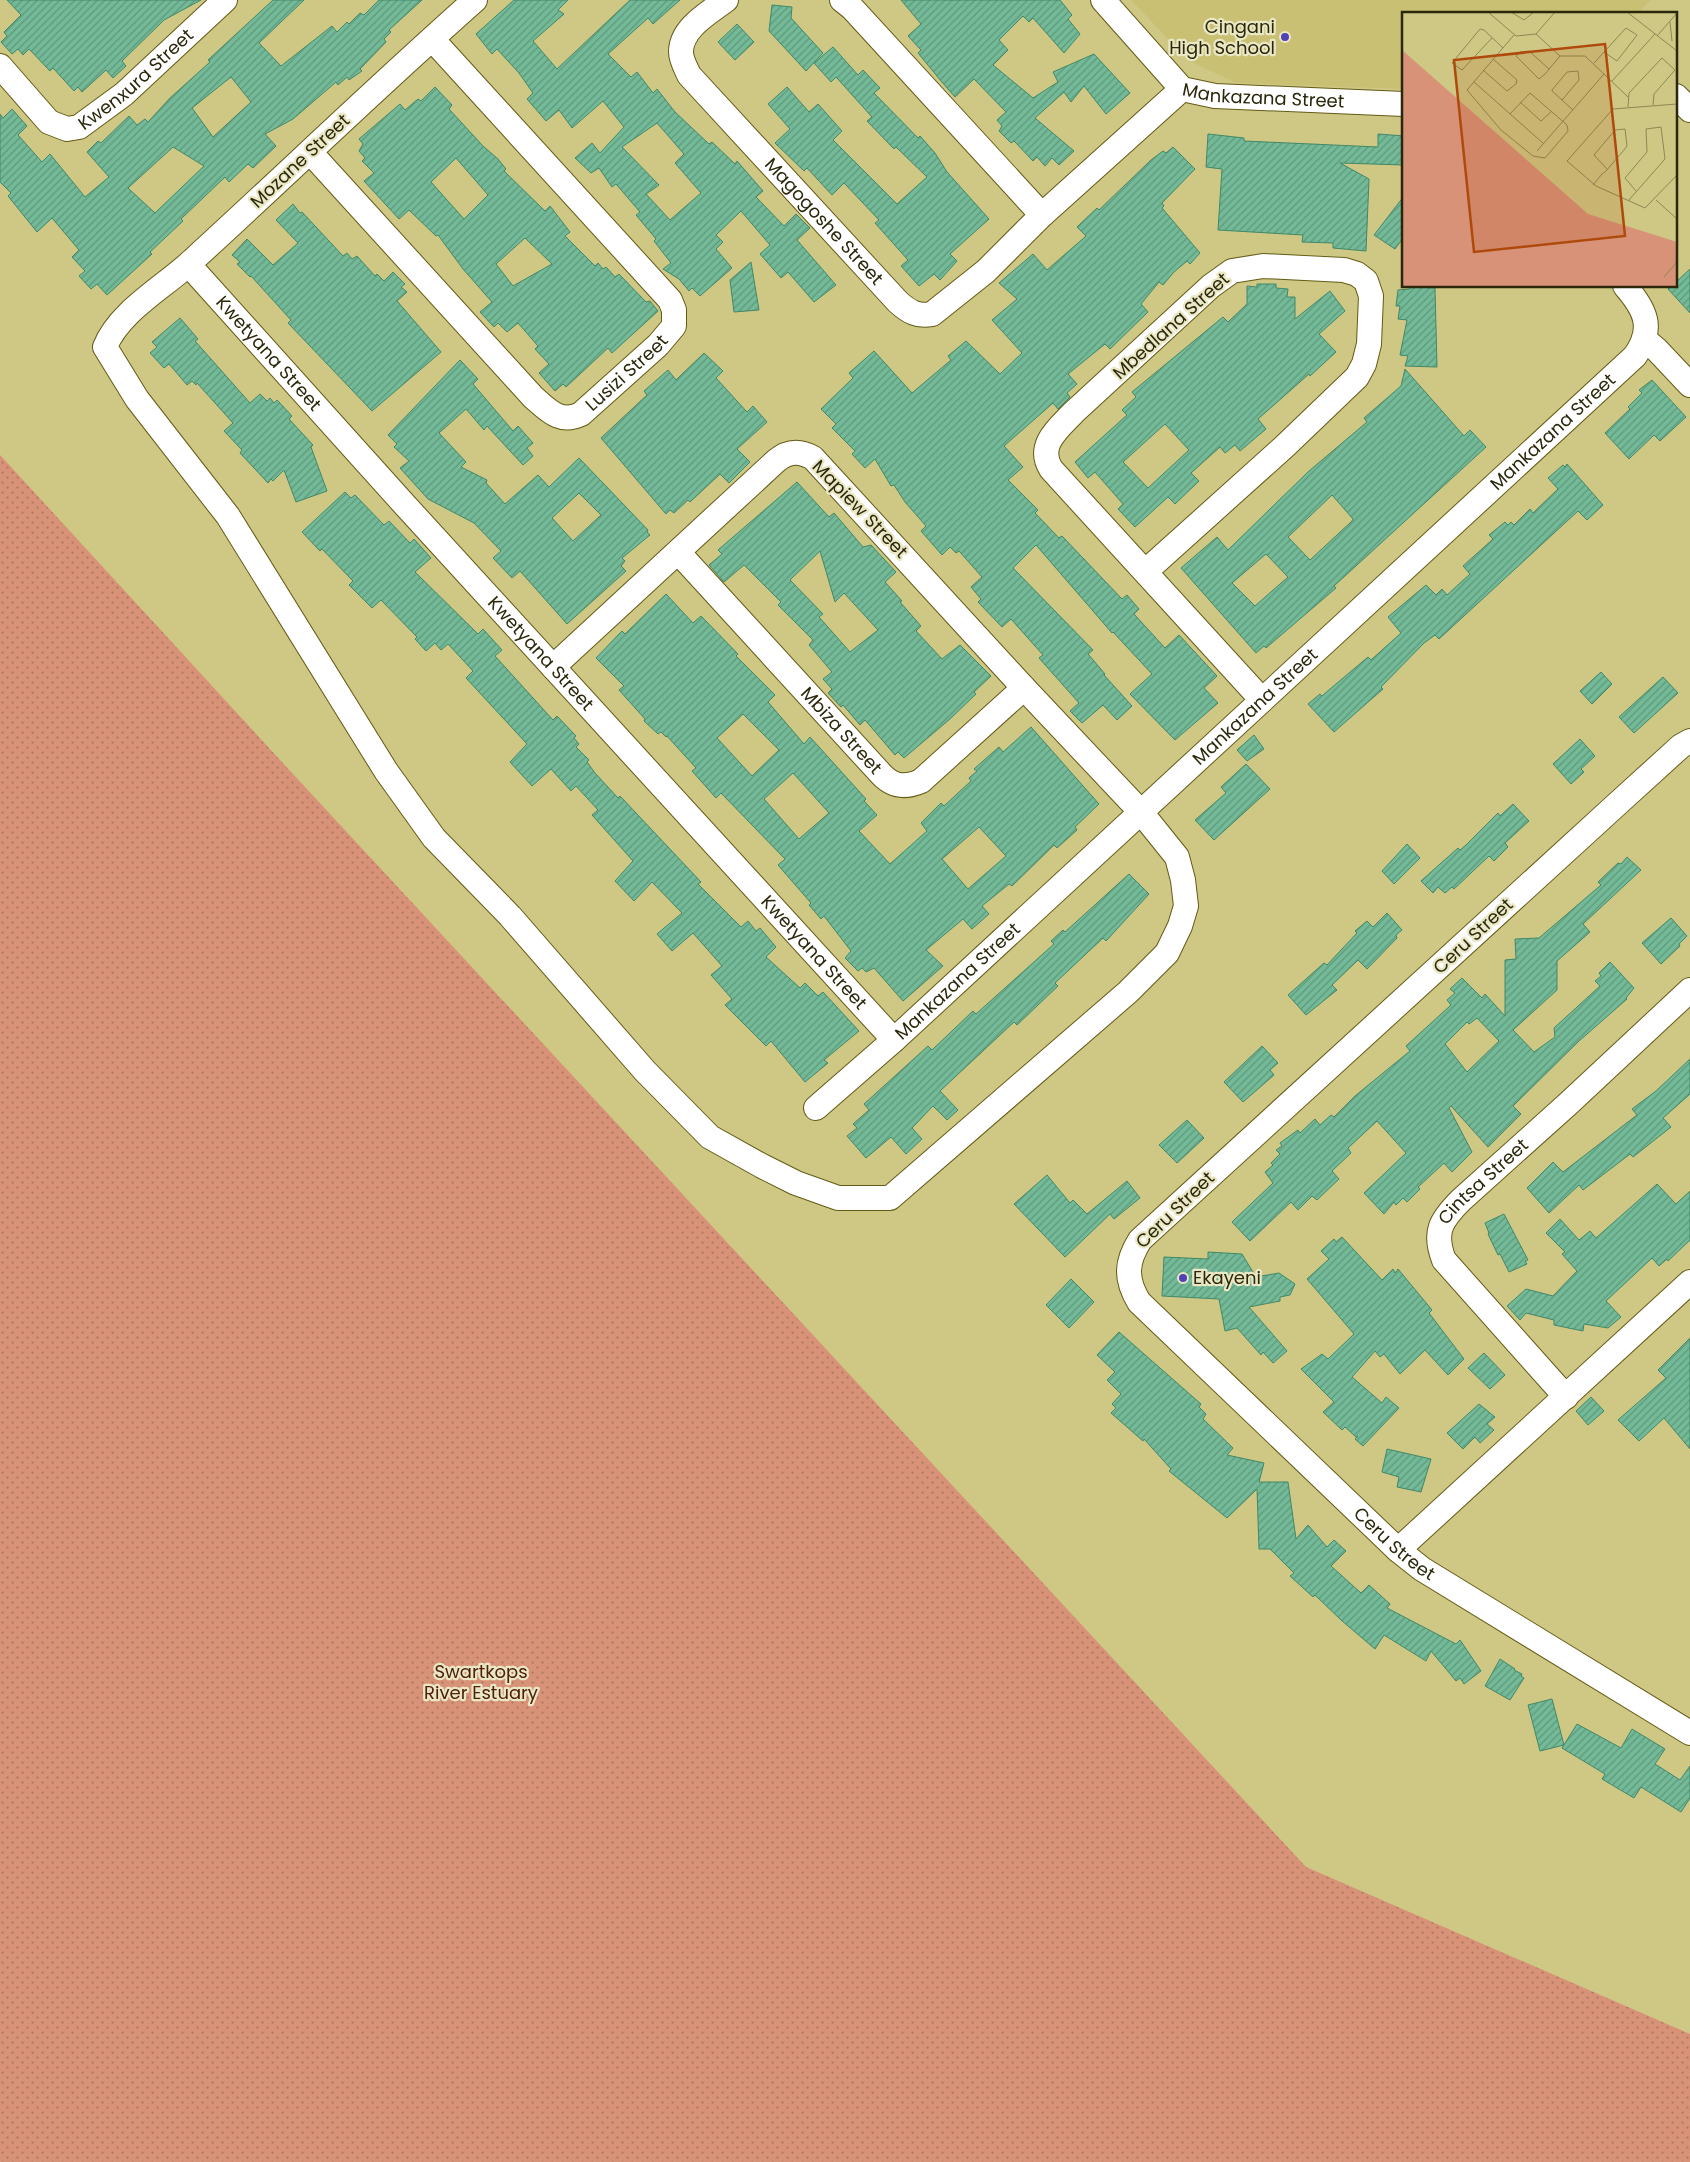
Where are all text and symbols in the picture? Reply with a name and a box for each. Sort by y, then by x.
inset map [1402,12,1678,288]
place label: Cingani High School [1169,14,1275,60]
street label: Kwenxura Street [73,23,199,136]
marker: Cingani High School [1279,31,1291,43]
street label: Mankazana Street [1180,76,1345,113]
street label: Mozane Street [244,108,355,213]
street label: Magogoshe Street [759,152,889,290]
street label: Mbedlana Street [1107,267,1234,385]
street label: Kwetyana Street [211,290,327,416]
street label: Lusizi Street [580,329,674,416]
street label: Mankazana Street [1484,367,1621,496]
street label: Mapiew Street [807,454,914,563]
street label: Kwetyana Street [482,590,600,716]
street label: Mankazana Street [1187,642,1323,770]
street label: Mbiza Street [795,681,888,779]
street label: Kwetyana Street [756,889,873,1015]
street label: Ceru Street [1427,892,1518,979]
street label: Mankazana Street [889,917,1025,1045]
street label: Cintsa Street [1432,1132,1533,1229]
street label: Ceru Street [1130,1166,1220,1254]
place label: Ekayeni [1193,1265,1261,1290]
marker: Ekayeni [1177,1272,1189,1284]
street label: Ceru Street [1348,1501,1440,1586]
park label: Swartkops River Estuary [424,1659,538,1705]

